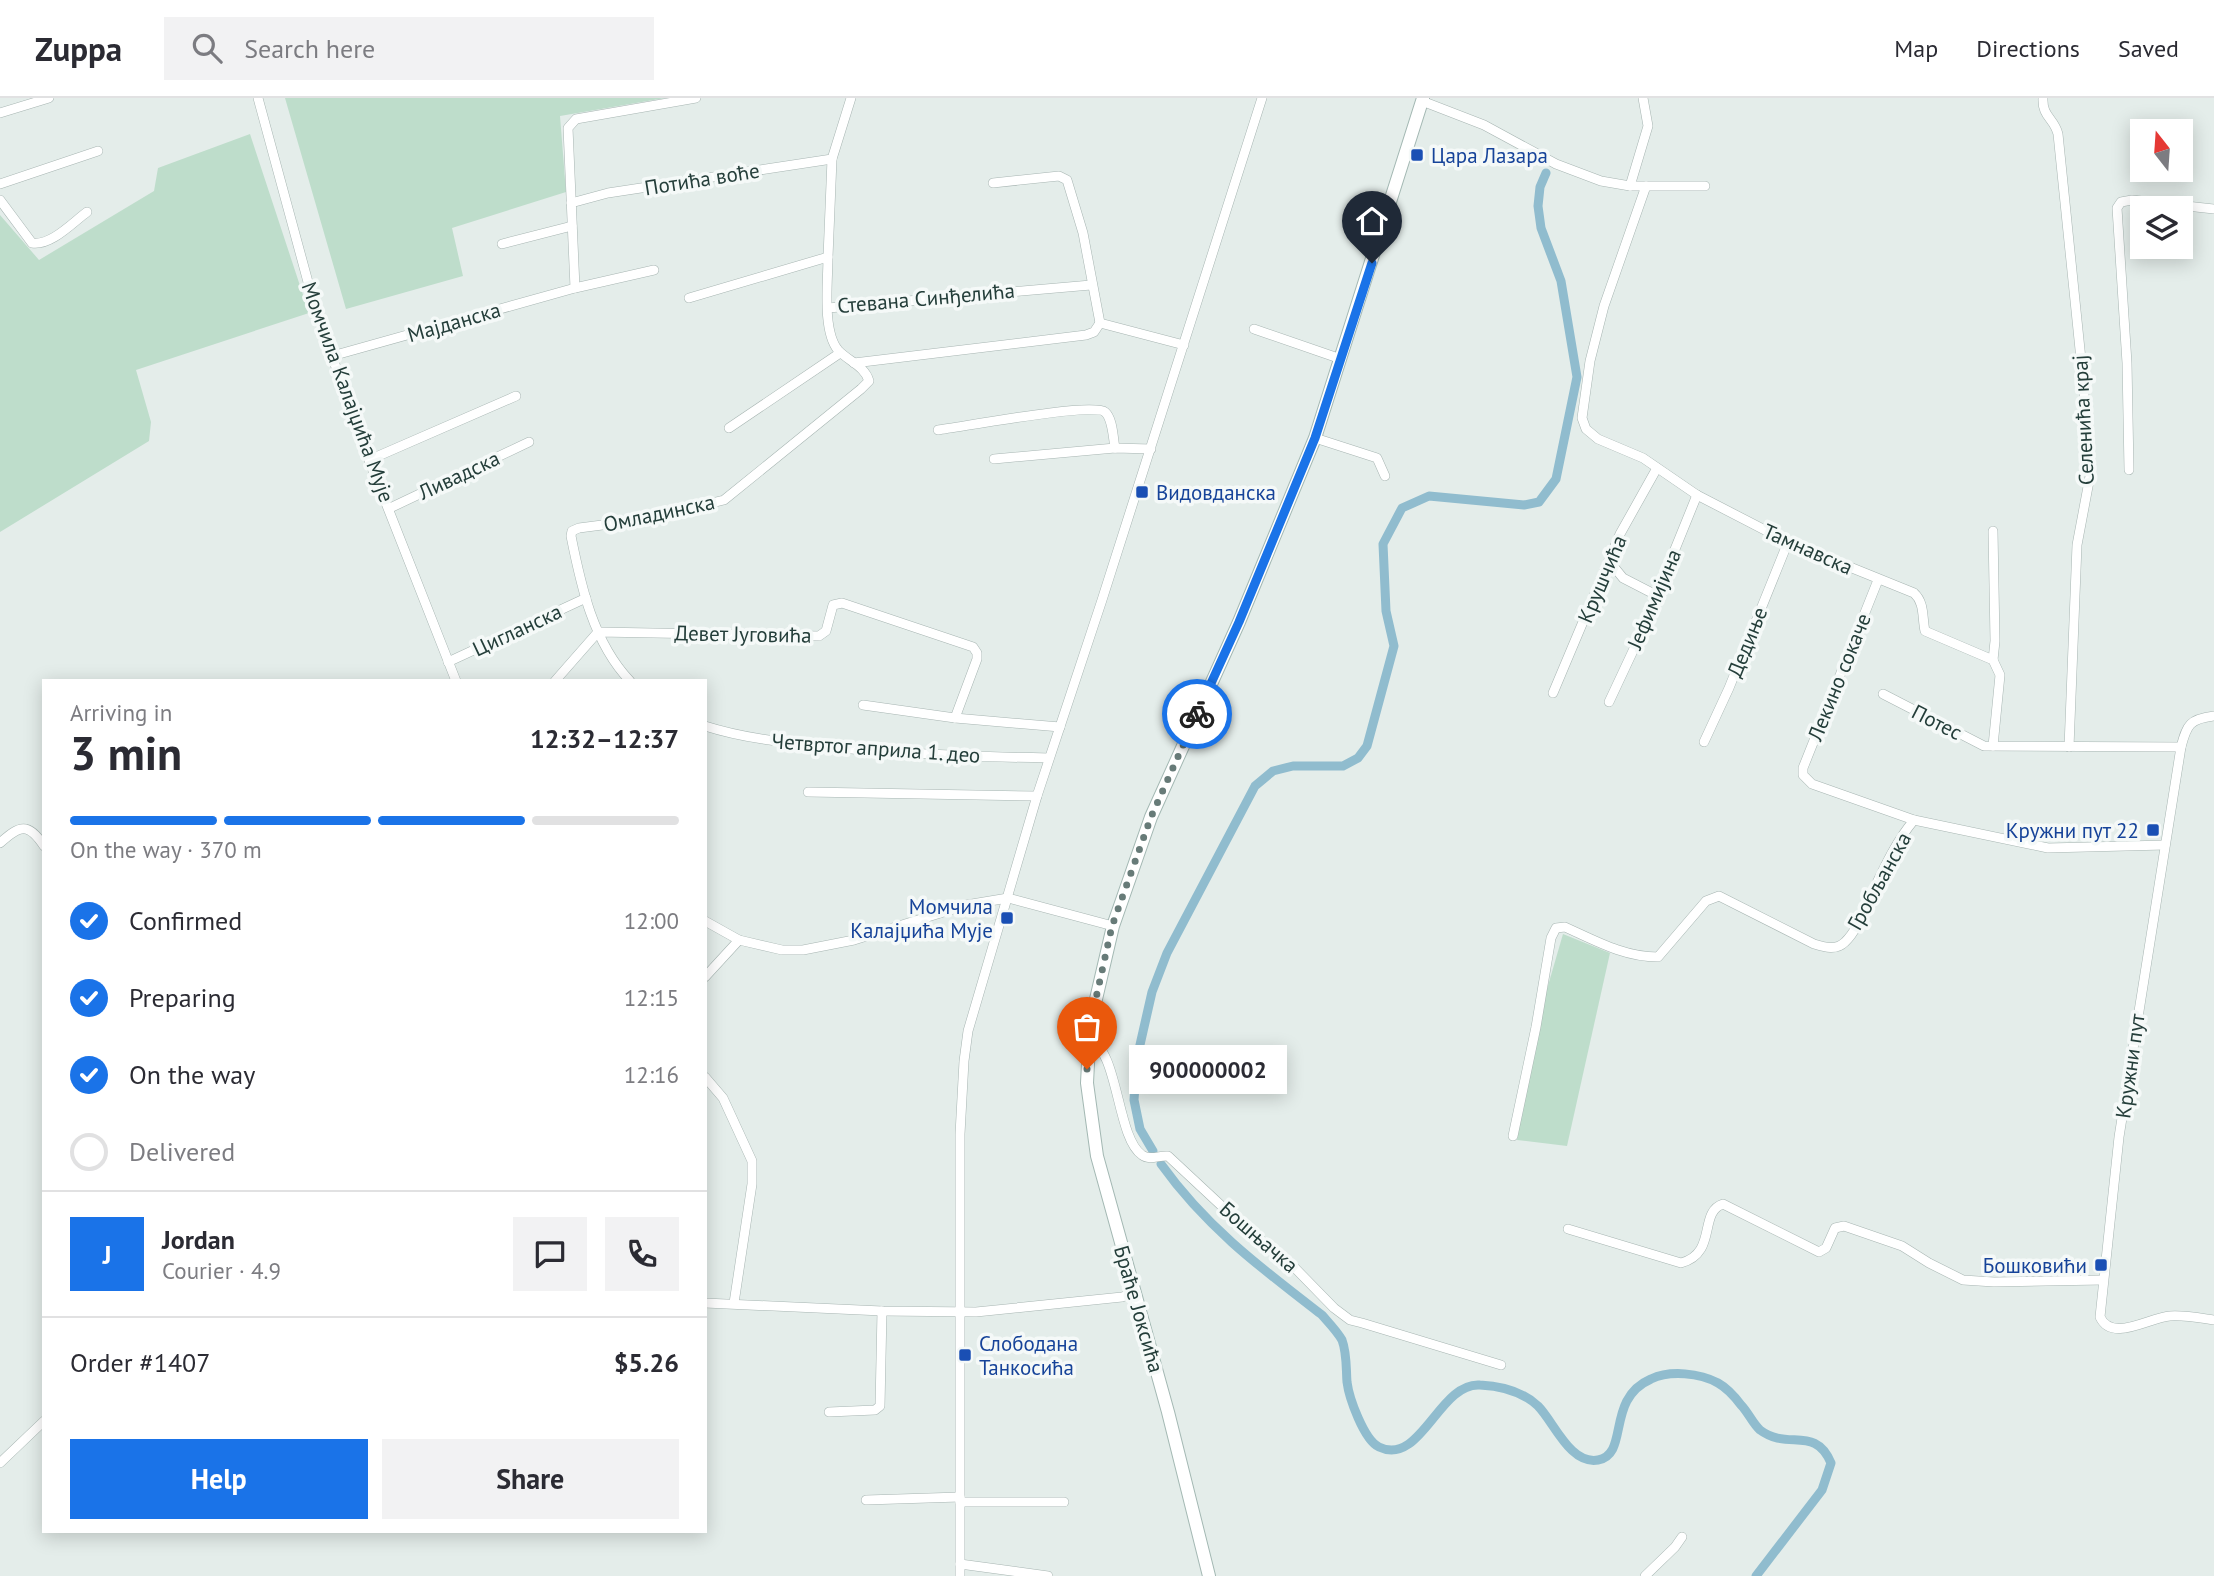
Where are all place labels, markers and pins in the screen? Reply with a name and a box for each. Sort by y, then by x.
place label: Цара Лазара [1431,142,1548,169]
marker: Цара Лазара [1409,147,1425,163]
pin [1342,191,1402,263]
place label: Видовданска [1156,479,1276,506]
marker: Видовданска [1134,484,1150,500]
place label: Кружни пут 22 [2006,817,2139,844]
marker: Кружни пут 22 [2145,822,2161,838]
place label: Момчила Калајџића Мује [850,893,993,944]
marker: Момчила Калајџића Мује [999,910,1015,926]
pin [1057,997,1117,1069]
callout: 900000002 [1129,1044,1286,1094]
place label: Бошковићи [1983,1252,2087,1279]
marker: Бошковићи [2093,1257,2109,1273]
place label: Слободана Танкосића [979,1330,1078,1381]
marker: Слободана Танкосића [957,1347,973,1363]

